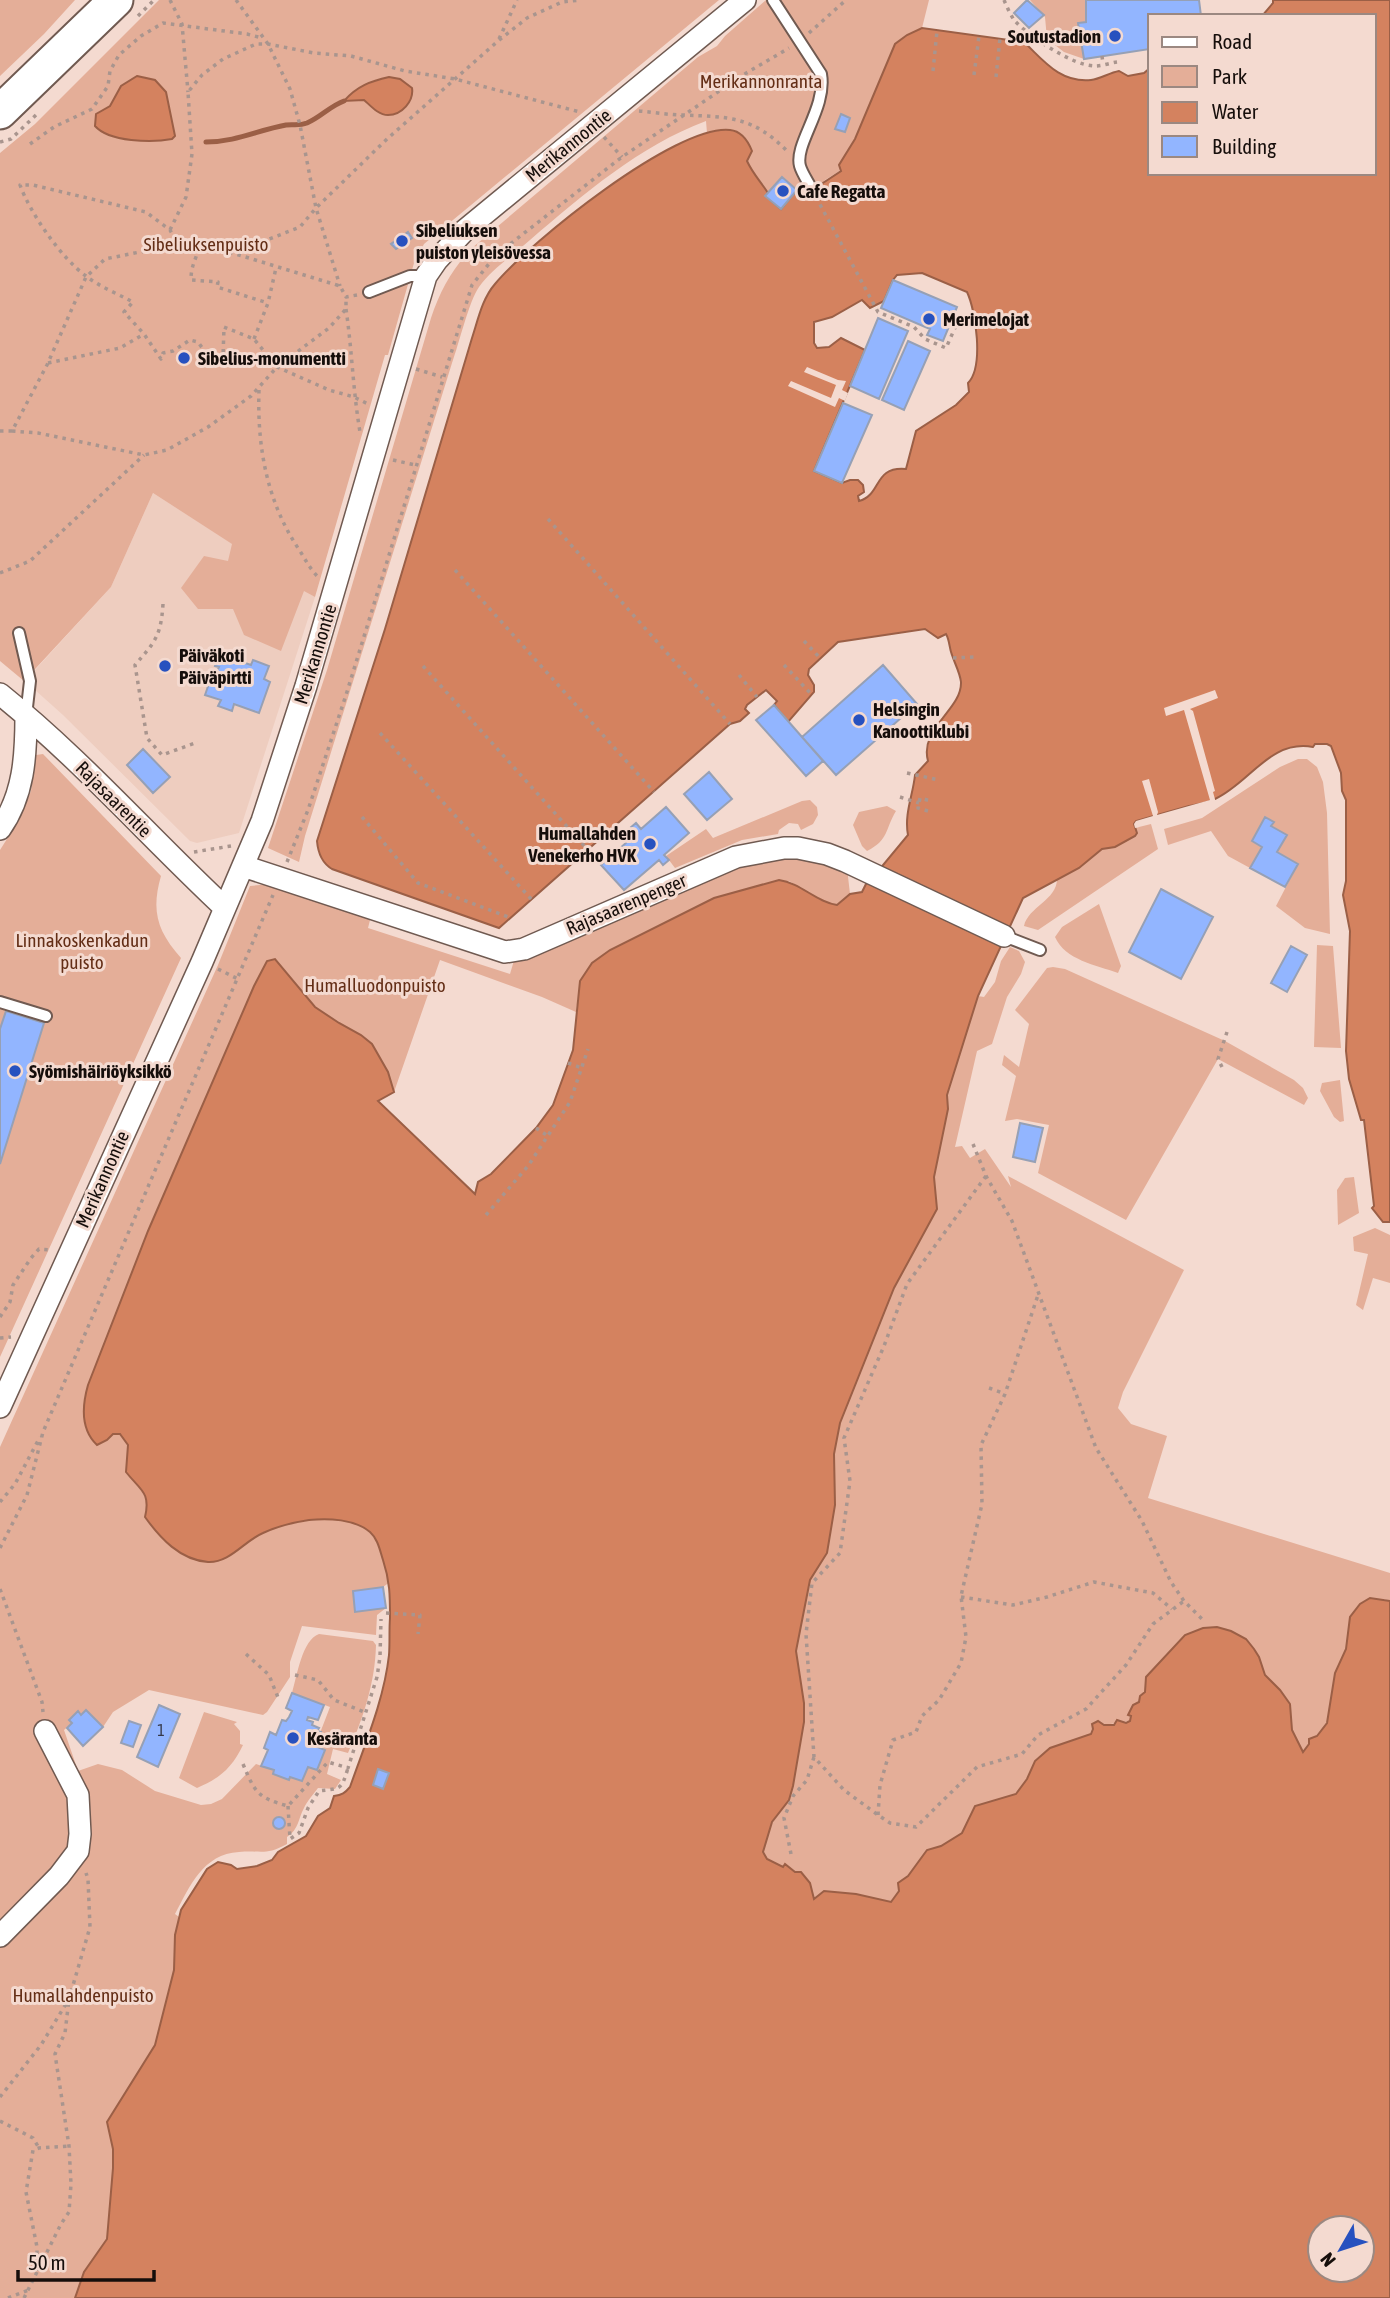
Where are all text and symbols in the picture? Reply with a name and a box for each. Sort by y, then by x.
legend [1148,14,1376,175]
place label: Soutustadion [1008,25,1101,47]
marker: Soutustadion [1107,28,1123,44]
text: Road [1212,29,1252,53]
text: Park [1212,64,1247,88]
park label: Merikannonranta [700,70,822,92]
text: Water [1212,99,1259,123]
street label: Merikannontie [521,104,615,186]
text: Building [1212,134,1276,158]
place label: Cafe Regatta [797,180,886,202]
marker: Cafe Regatta [775,183,791,199]
place label: Sibeliuksen puiston yleisövessa [416,219,551,263]
park label: Sibeliuksenpuisto [144,233,269,255]
marker: Sibeliuksen puiston yleisövessa [394,233,410,249]
place label: Merimelojat [943,308,1030,330]
marker: Merimelojat [921,311,937,327]
place label: Sibelius-monumentti [198,347,346,369]
marker: Sibelius-monumentti [176,350,192,366]
street label: Merikannontie [289,601,341,707]
place label: Päiväkoti Päiväpirtti [179,644,252,688]
marker: Päiväkoti Päiväpirtti [157,658,173,674]
place label: Helsingin Kanoottiklubi [873,698,969,742]
marker: Helsingin Kanoottiklubi [851,712,867,728]
street label: Rajasaarentie [72,757,156,841]
place label: Humallahden Venekerho HVK [527,822,637,866]
marker: Humallahden Venekerho HVK [642,836,658,852]
street label: Rajasaarenpenger [563,869,690,939]
park label: Linnakoskenkadun puisto [15,929,149,973]
park label: Humalluodonpuisto [304,974,446,996]
place label: Syömishäiriöyksikkö [29,1060,172,1082]
marker: Syömishäiriöyksikkö [7,1063,23,1079]
street label: Merikannontie [71,1127,133,1231]
house number: 1 [157,1721,165,1739]
place label: Kesäranta [307,1727,378,1749]
marker: Kesäranta [285,1730,301,1746]
park label: Humallahdenpuisto [12,1984,154,2006]
north arrow [1306,2214,1376,2284]
scale bar [18,2238,154,2282]
text: N [1316,2248,1340,2271]
text: 50 m [28,2250,66,2274]

